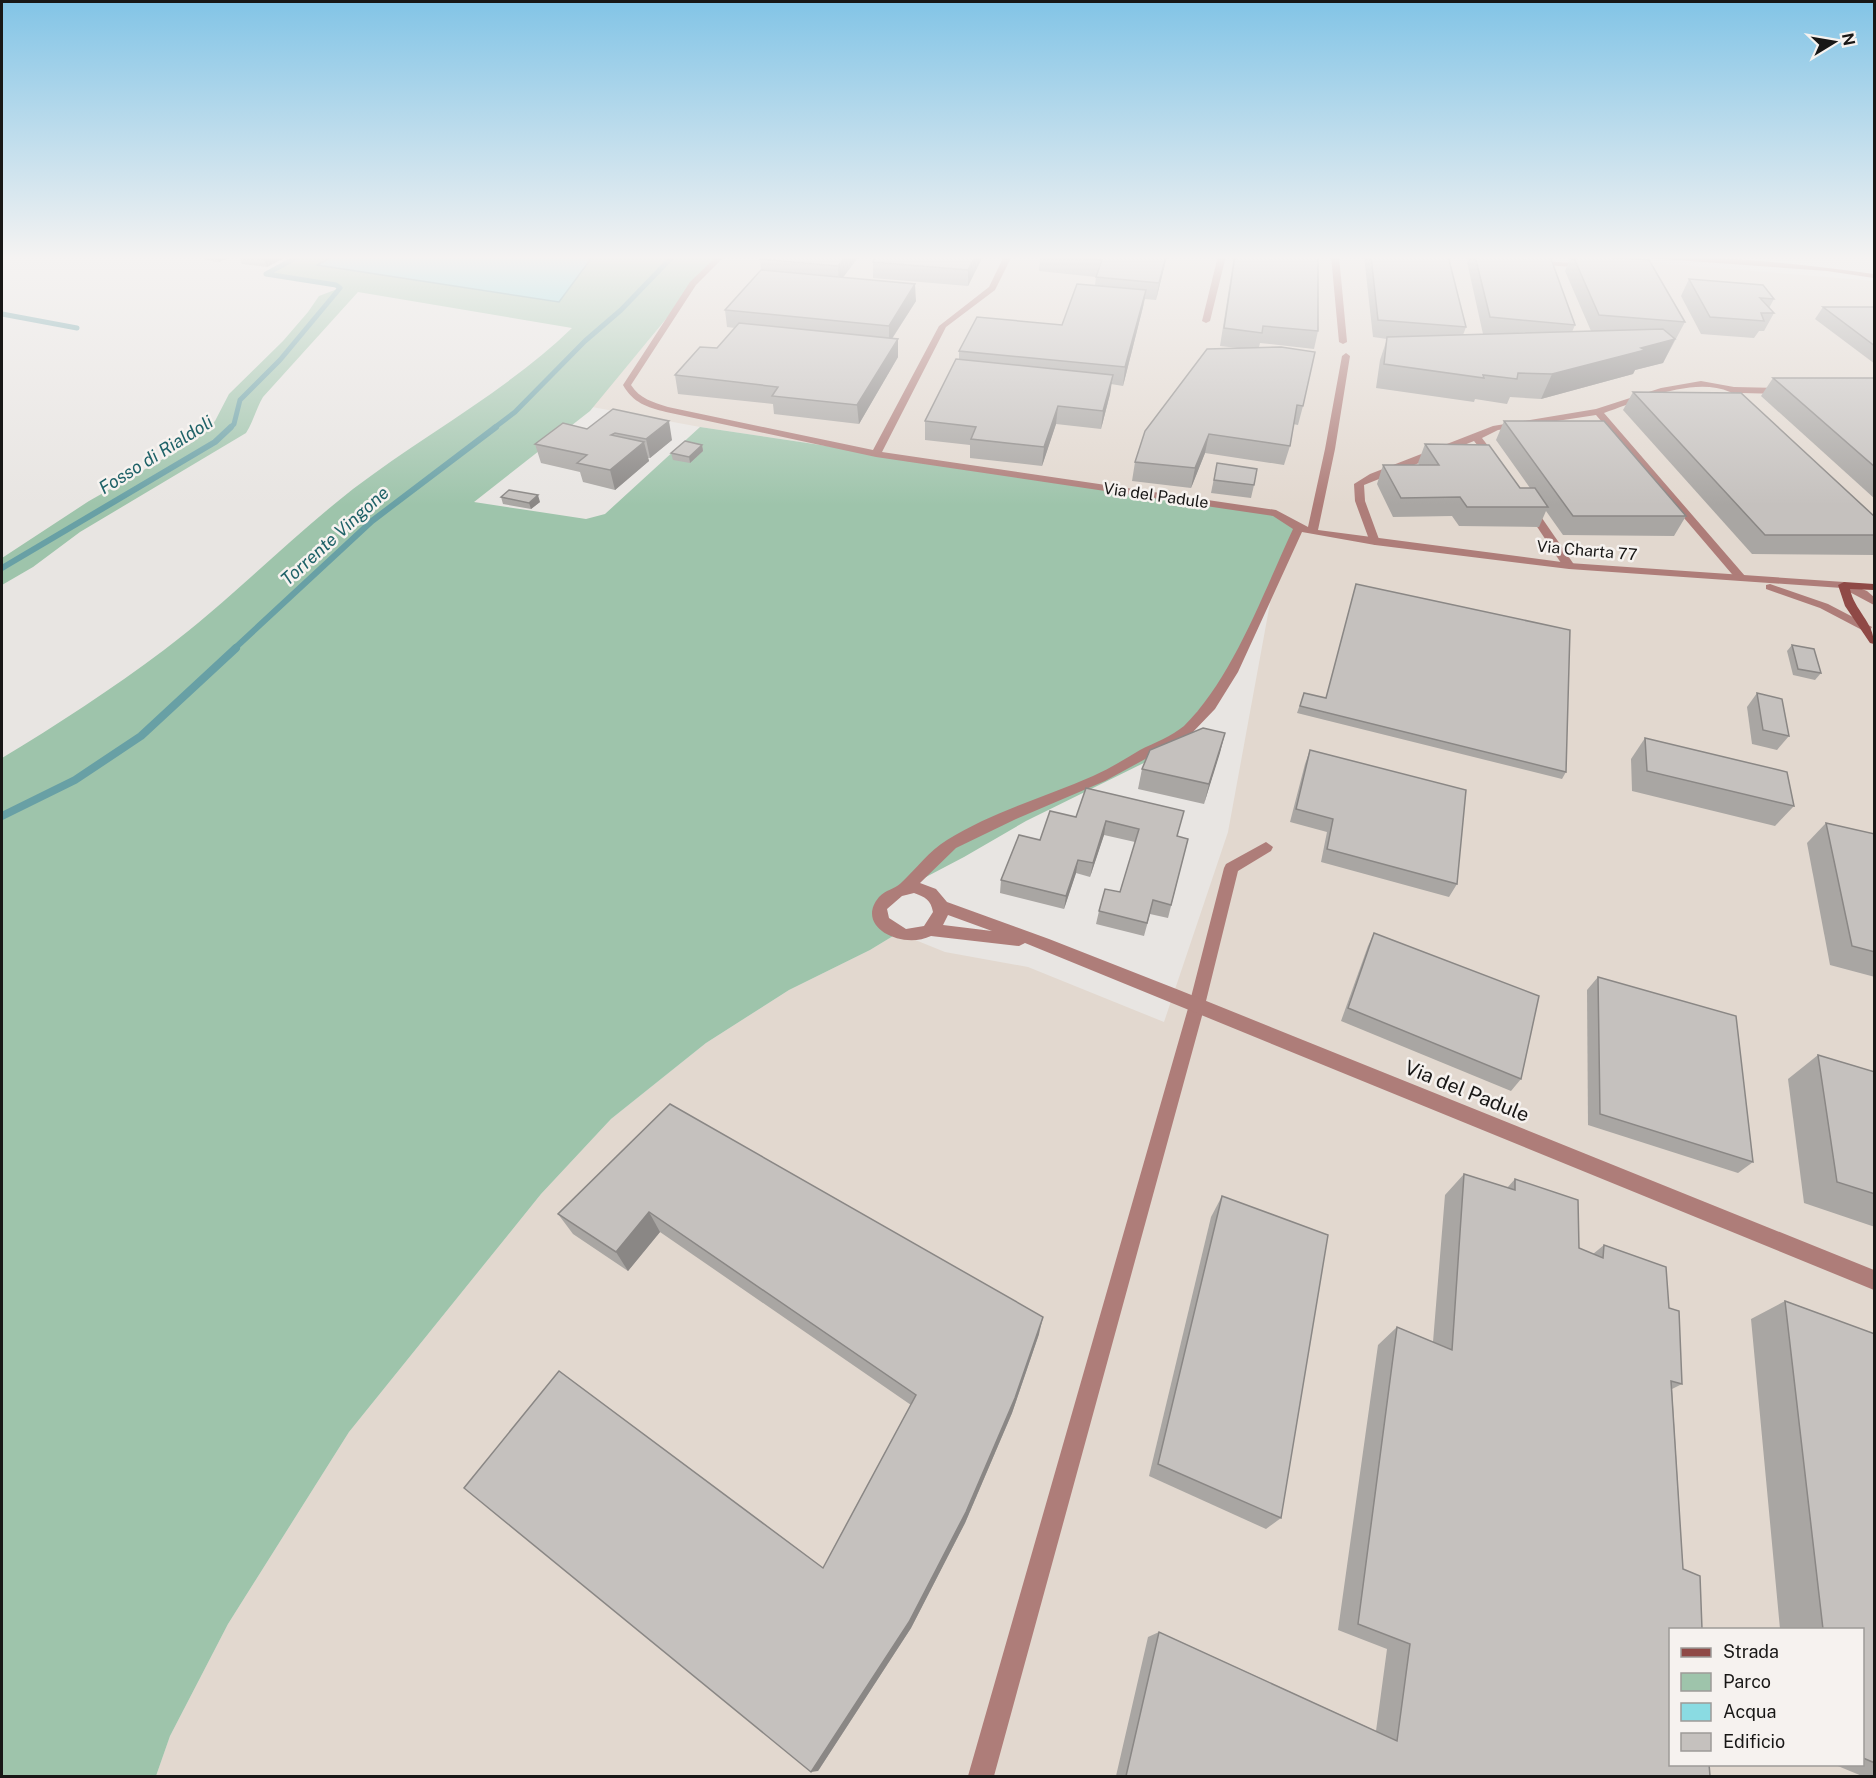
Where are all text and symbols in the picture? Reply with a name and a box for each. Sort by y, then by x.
north arrow [1804,12,1864,72]
text: N [1838,31,1859,47]
water label: Fosso di Rialdoli [95,411,217,498]
street label: Via del Padule [1102,479,1210,512]
water label: Torrente Vingone [276,482,393,590]
street label: Via Charta 77 [1536,537,1638,564]
street label: Via del Padule [1401,1055,1533,1127]
legend [1669,1628,1864,1766]
text: Strada [1723,1641,1779,1662]
text: Parco [1723,1671,1771,1692]
text: Acqua [1723,1701,1776,1722]
text: Edificio [1723,1731,1785,1752]

